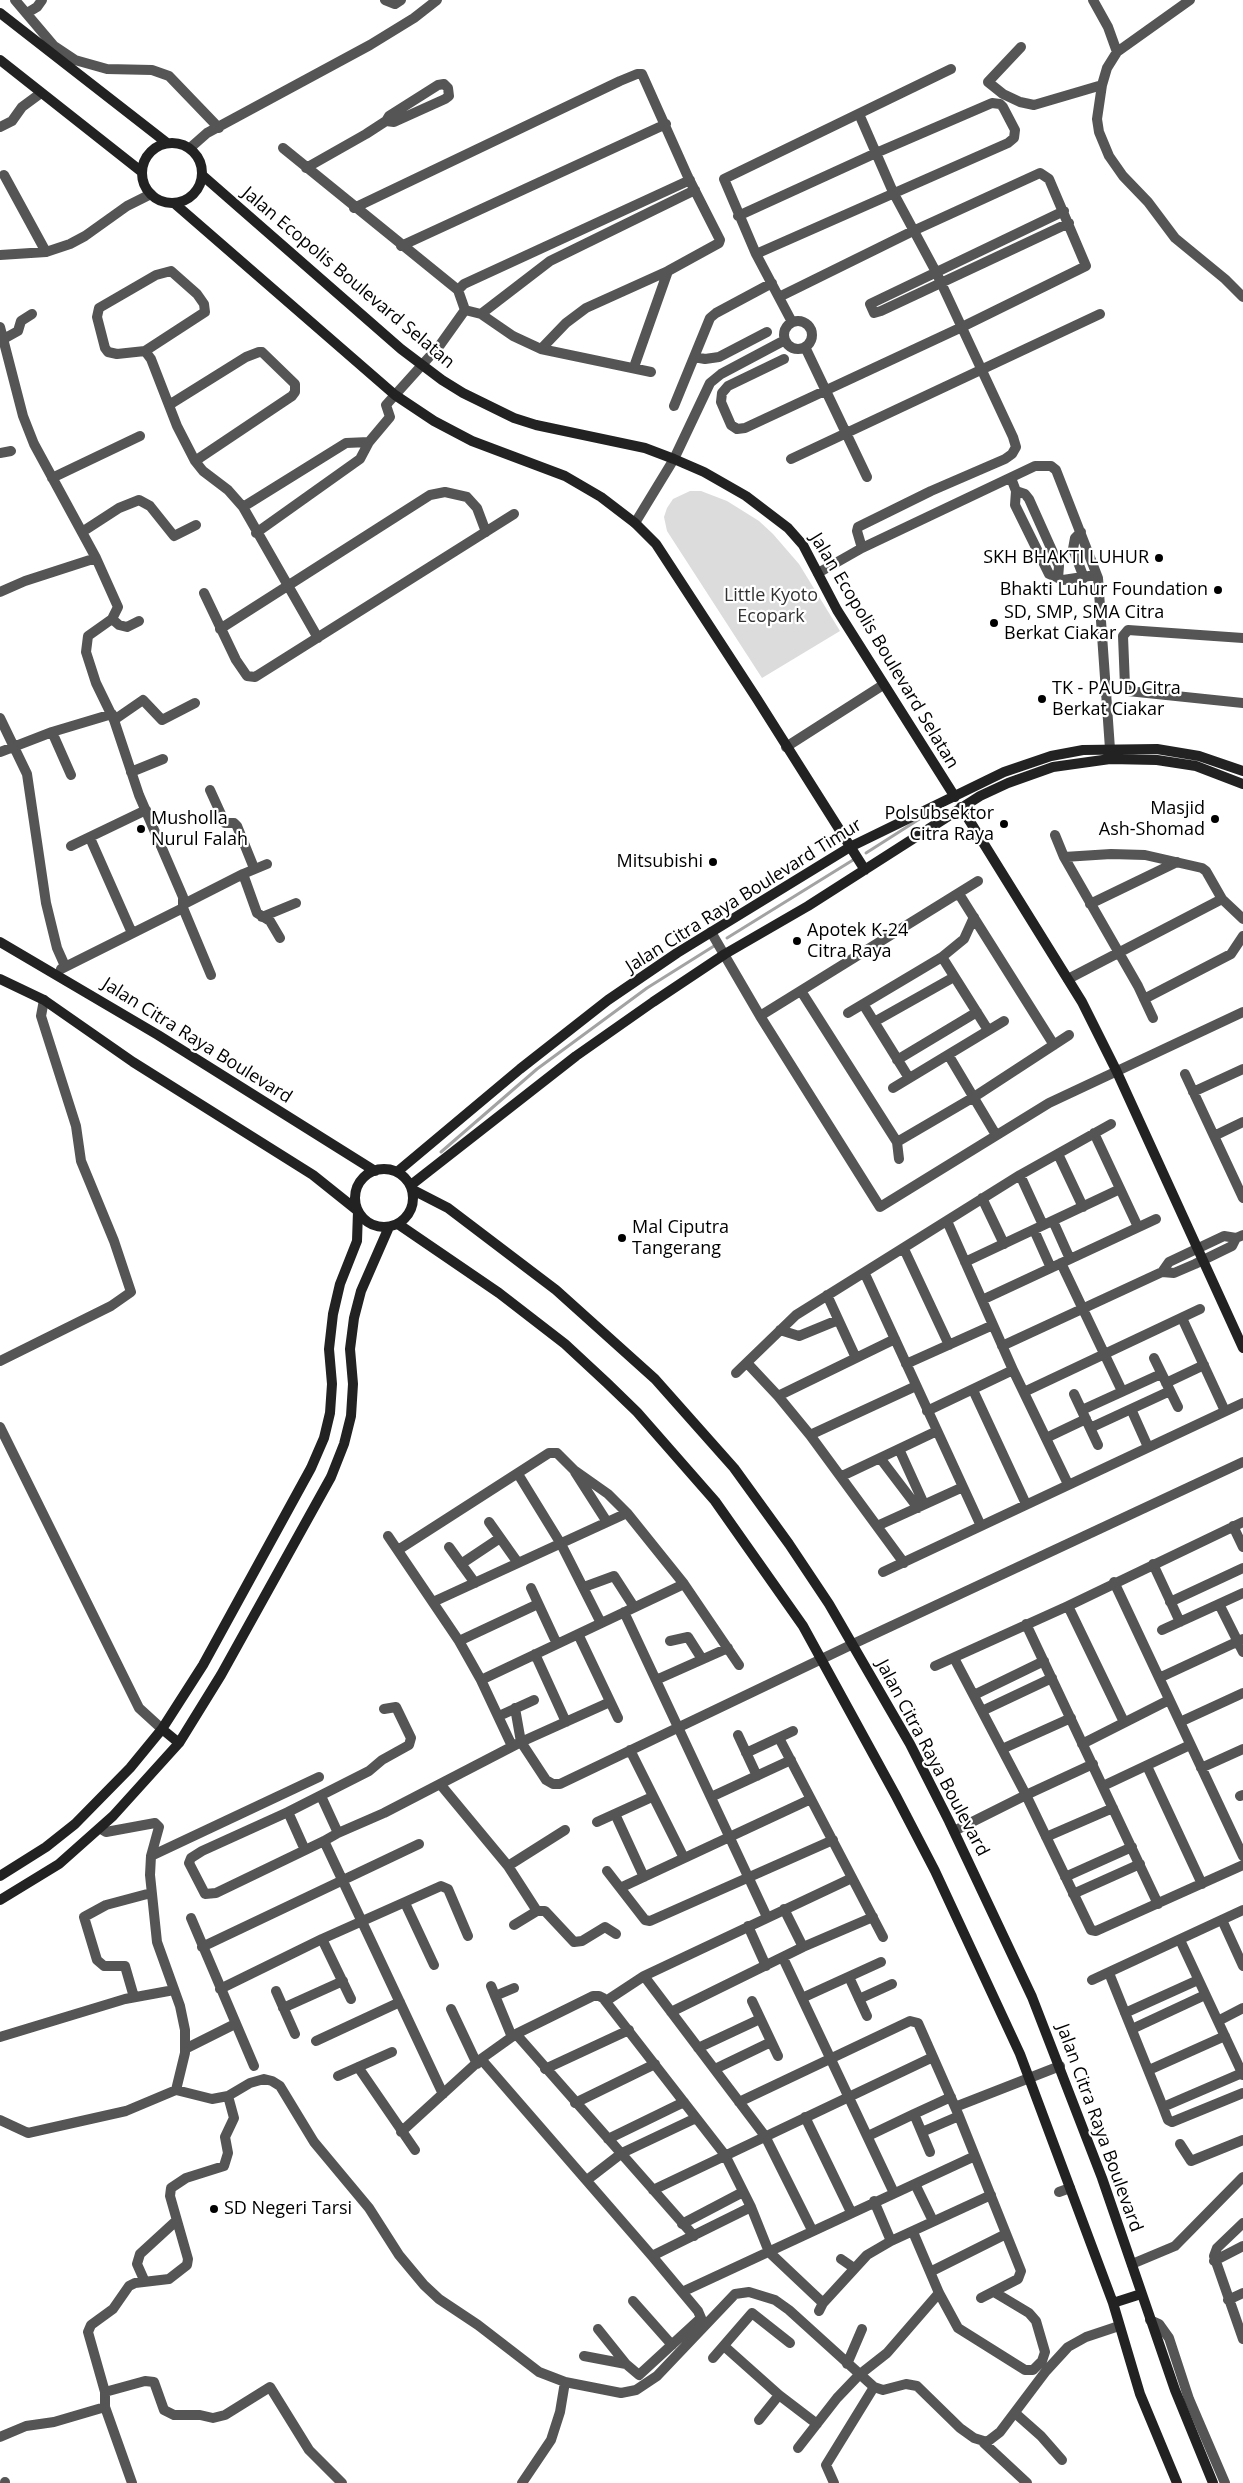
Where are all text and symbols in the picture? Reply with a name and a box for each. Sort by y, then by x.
street label: Jalan Ecopolis Boulevard Selatan [237,183,459,373]
street label: Jalan Ecopolis Boulevard Selatan [805,529,963,773]
place label: SKH BHAKTI LUHUR [983,547,1149,569]
marker: SKH BHAKTI LUHUR [1153,552,1165,564]
place label: Bhakti Luhur Foundation [1000,579,1208,601]
marker: Bhakti Luhur Foundation [1212,584,1224,596]
park label: Little Kyoto Ecopark [724,585,818,628]
place label: SD, SMP, SMA Citra Berkat Ciakar [1004,602,1164,644]
marker: SD, SMP, SMA Citra Berkat Ciakar [988,617,1000,629]
place label: TK - PAUD Citra Berkat Ciakar [1052,678,1181,721]
marker: TK - PAUD Citra Berkat Ciakar [1036,693,1048,705]
place label: Masjid Ash-Shomad [1099,798,1205,841]
place label: Polsubsektor Citra Raya [884,803,994,846]
place label: Musholla Nurul Falah [151,808,248,851]
marker: Masjid Ash-Shomad [1209,813,1221,825]
street label: Jalan Citra Raya Boulevard Timur [622,814,866,978]
marker: Polsubsektor Citra Raya [998,818,1010,830]
marker: Musholla Nurul Falah [135,823,147,835]
place label: Mitsubishi [617,851,703,873]
marker: Mitsubishi [707,856,719,868]
place label: Apotek K-24 Citra Raya [807,920,908,962]
marker: Apotek K-24 Citra Raya [791,935,803,947]
street label: Jalan Citra Raya Boulevard [98,974,296,1108]
place label: Mal Ciputra Tangerang [632,1217,729,1260]
marker: Mal Ciputra Tangerang [616,1232,628,1244]
street label: Jalan Citra Raya Boulevard [871,1656,993,1860]
street label: Jalan Citra Raya Boulevard [1051,2021,1147,2235]
place label: SD Negeri Tarsi [224,2198,352,2220]
marker: SD Negeri Tarsi [208,2203,220,2215]

